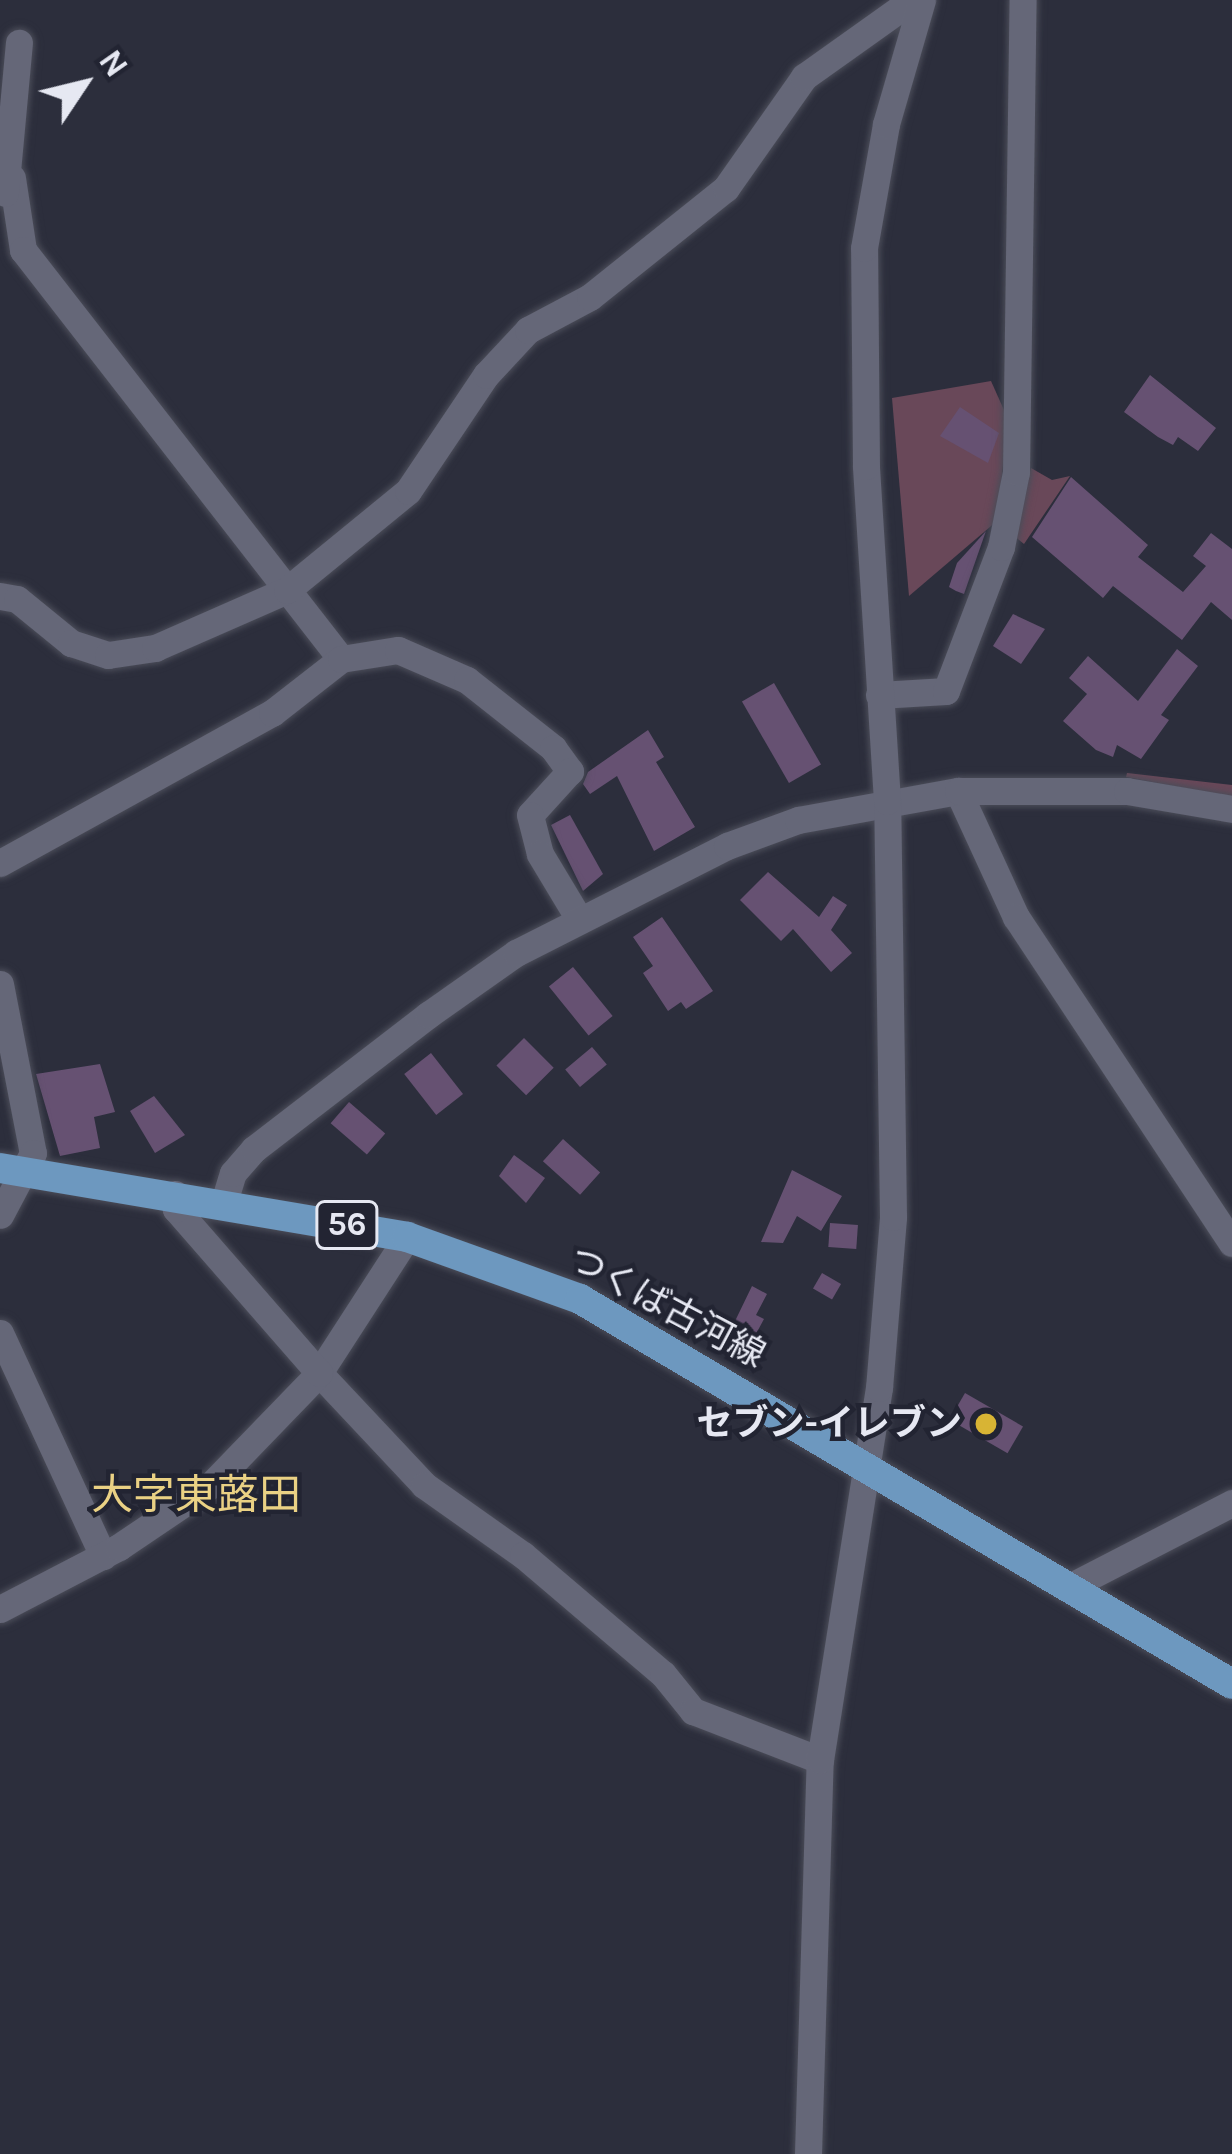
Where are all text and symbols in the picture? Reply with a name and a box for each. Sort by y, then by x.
north arrow [24,24,144,144]
text: N [91,43,136,84]
road number: 56 [314,1198,380,1252]
street label: つくば古河線 [562,1237,772,1377]
place label: セブン-イレブン [697,1402,962,1446]
marker: セブン-イレブン [973,1411,999,1437]
district label: 大字東蕗田 [91,1470,301,1520]

